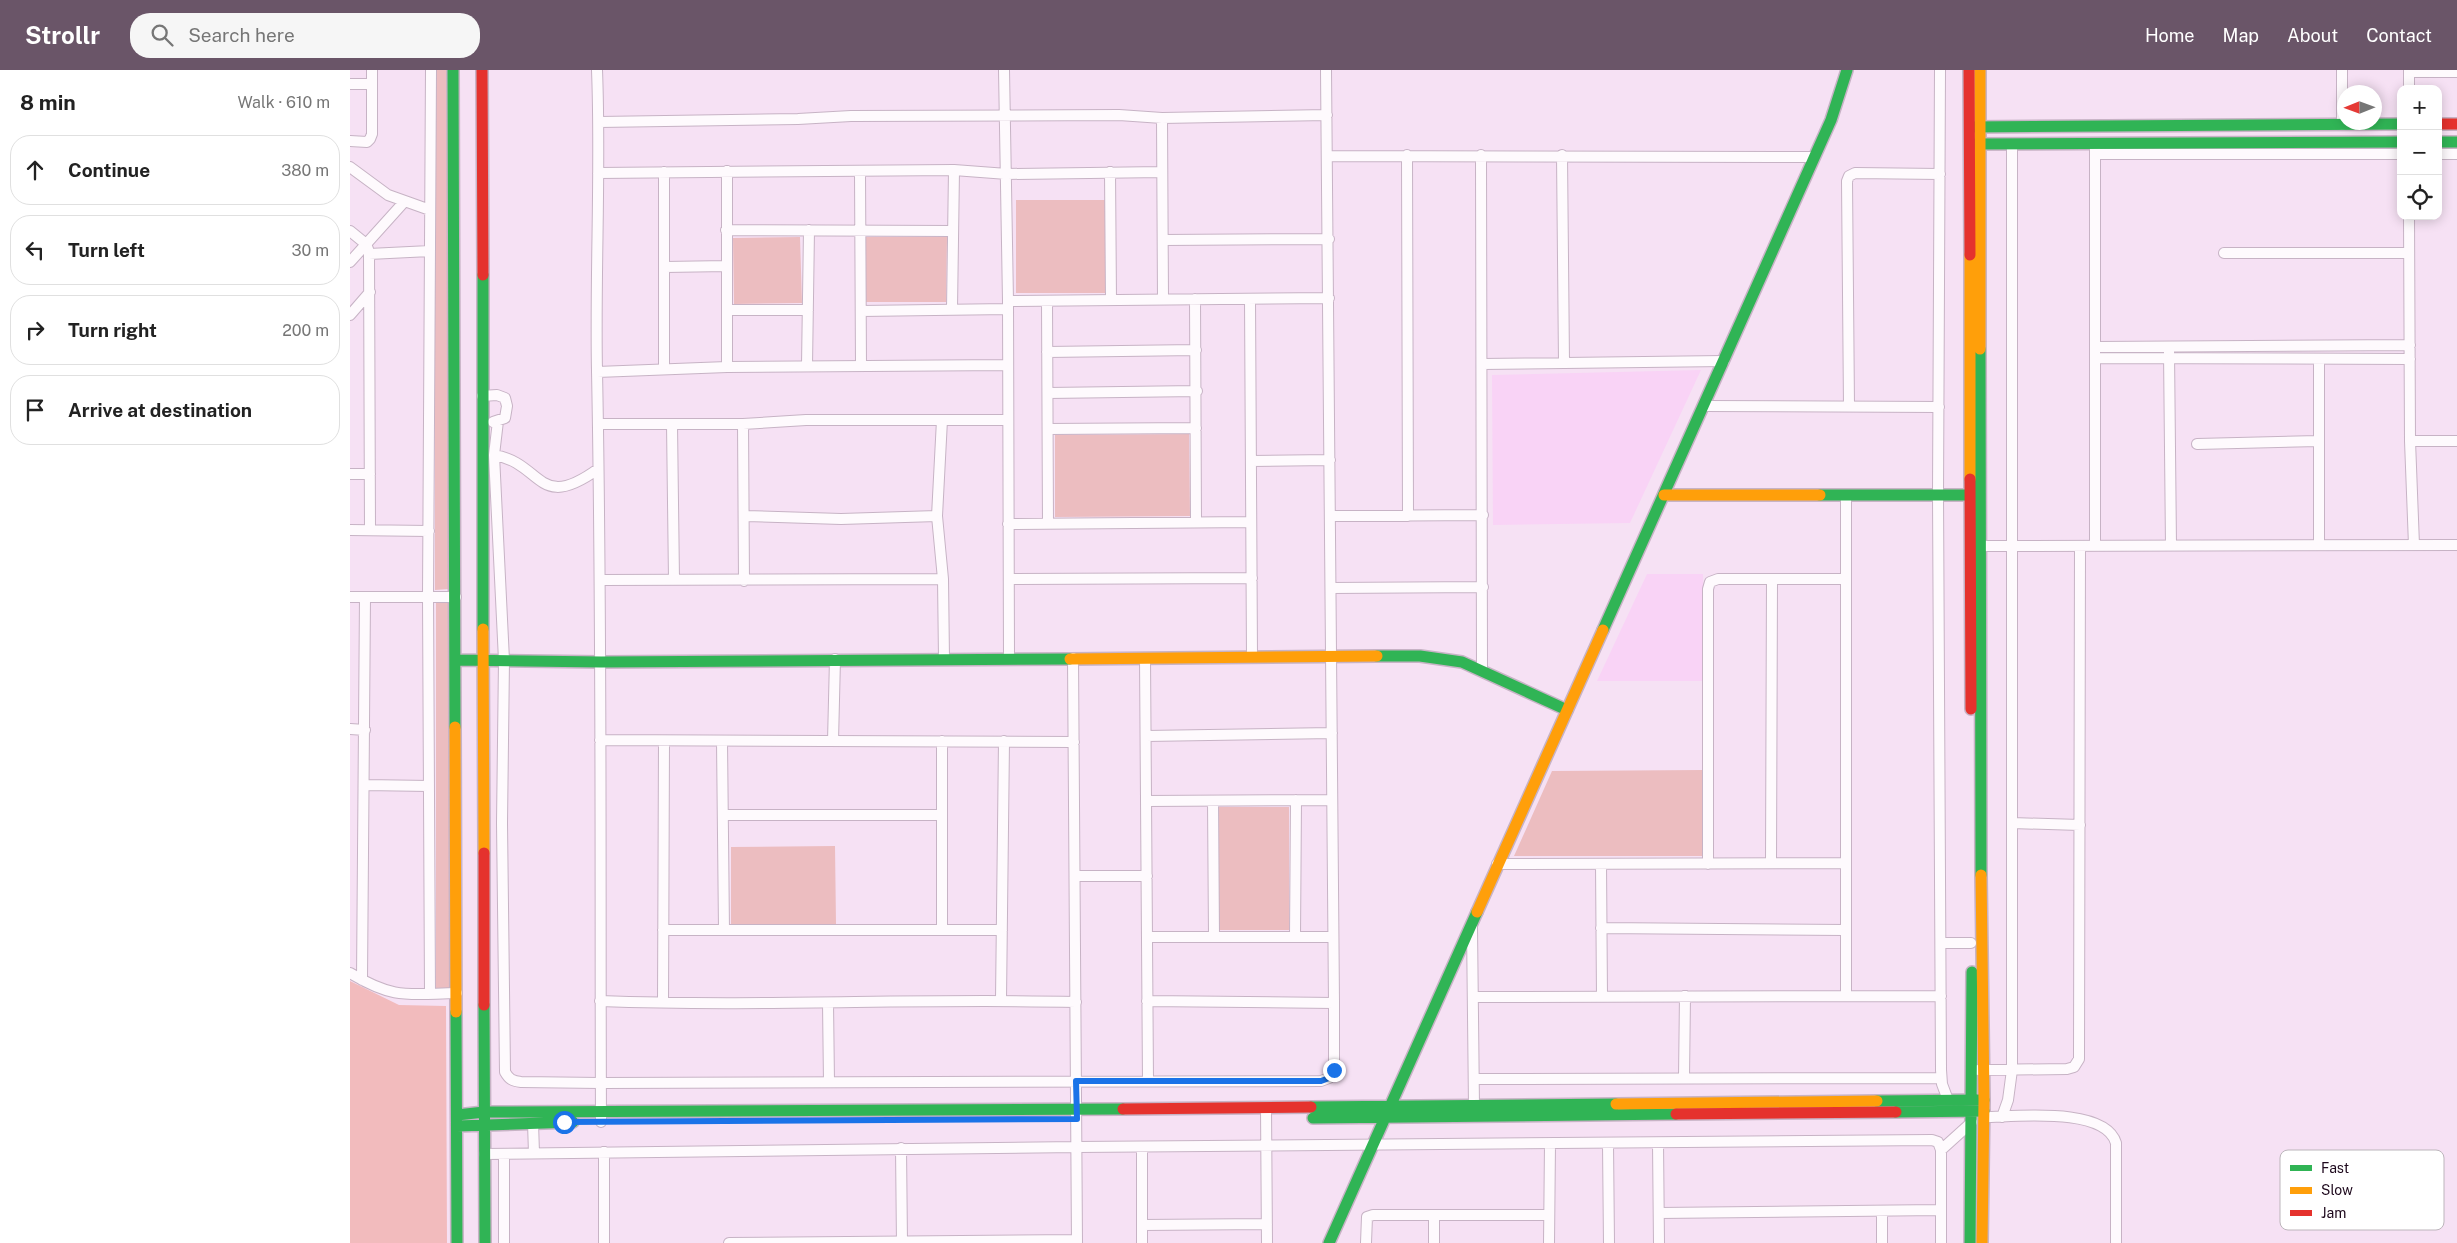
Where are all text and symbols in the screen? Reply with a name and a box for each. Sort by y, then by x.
search box [130,13,480,58]
text: Strollr [25,21,100,49]
icon: search [148,21,176,49]
text: Search here [188,24,295,46]
text: Home [2145,25,2195,46]
text: Map [2223,25,2259,46]
text: About [2287,25,2338,46]
text: Contact [2366,25,2432,46]
north arrow [2337,85,2382,130]
map controls [2397,85,2442,220]
button: + [2397,85,2442,130]
text: 8 min [20,90,76,115]
text: Walk · 610 m [238,93,330,112]
button: − [2397,130,2442,175]
icon: ahead [21,156,49,184]
text: Continue [68,159,150,181]
text: 380 m [281,161,329,180]
button: locate [2397,175,2442,220]
icon: left [21,236,49,264]
text: Turn left [68,239,145,261]
text: 30 m [292,241,329,260]
icon: right [21,316,49,344]
text: Turn right [68,319,157,341]
text: 200 m [282,321,329,340]
icon: arrive [21,396,49,424]
text: Arrive at destination [68,399,252,421]
route end [1323,1059,1346,1082]
route start [553,1111,576,1134]
legend [2280,1150,2444,1230]
text: Fast [2321,1160,2349,1176]
text: Slow [2321,1182,2353,1198]
text: Jam [2321,1205,2346,1221]

